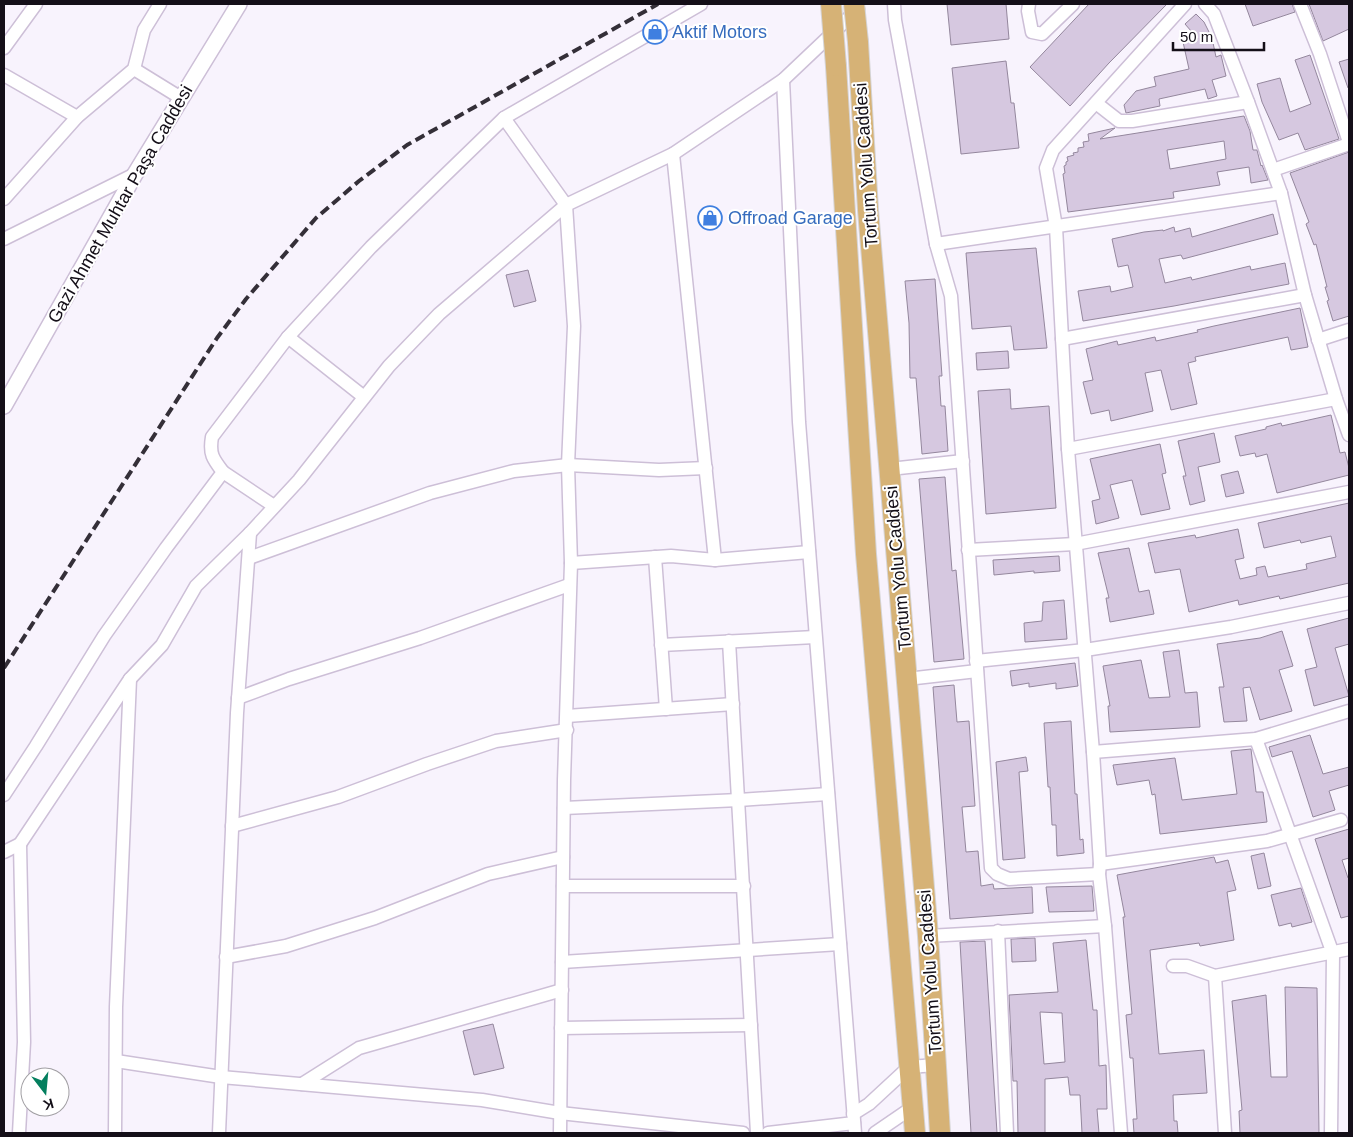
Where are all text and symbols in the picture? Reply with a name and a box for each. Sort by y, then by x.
shop icon: Aktif Motors [642,19,668,45]
scale bar [1173,20,1264,52]
place label: Aktif Motors [672,22,767,42]
text: 50 m [1180,28,1213,45]
street label: Gazi Ahmet Muhtar Paşa Caddesi [44,82,196,326]
street label: Tortum Yolu Caddesi [850,82,882,248]
shop icon: Offroad Garage [697,205,723,231]
place label: Offroad Garage [728,208,853,228]
street label: Tortum Yolu Caddesi [881,485,915,651]
street label: Tortum Yolu Caddesi [914,889,946,1055]
north arrow [20,1067,70,1117]
text: K [42,1095,56,1114]

